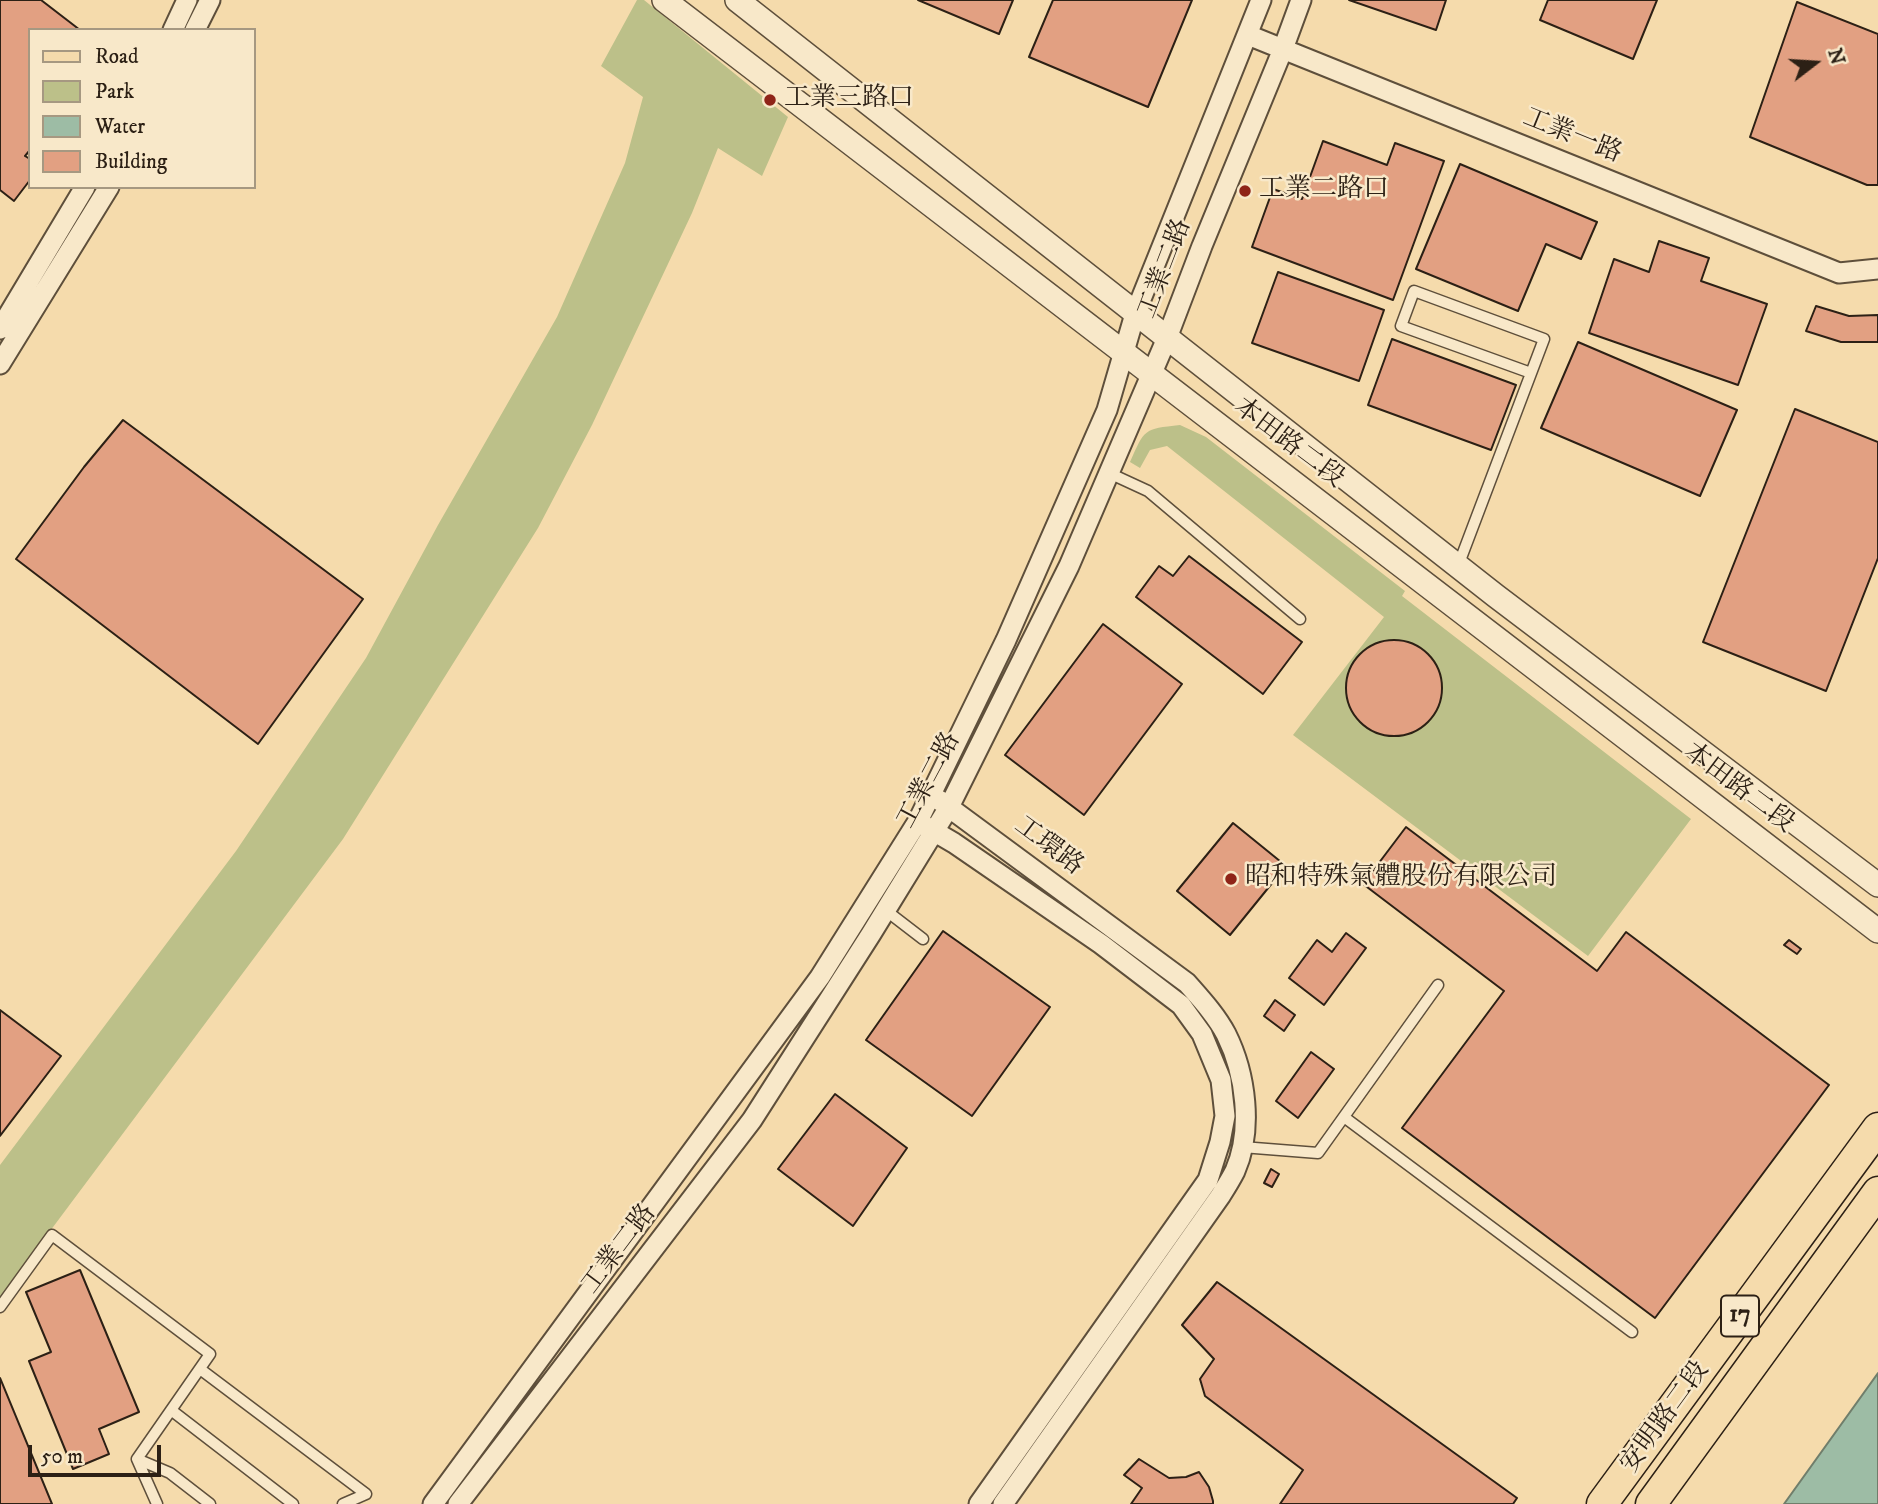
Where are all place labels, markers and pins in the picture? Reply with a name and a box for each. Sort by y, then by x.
place label: 工業三路口 [784,84,914,116]
marker: 工業三路口 [762,92,778,108]
place label: 工業二路口 [1259,175,1389,207]
marker: 工業二路口 [1237,183,1253,199]
place label: 昭和特殊氣體股份有限公司 [1245,863,1557,895]
marker: 昭和特殊氣體股份有限公司 [1223,871,1239,887]

